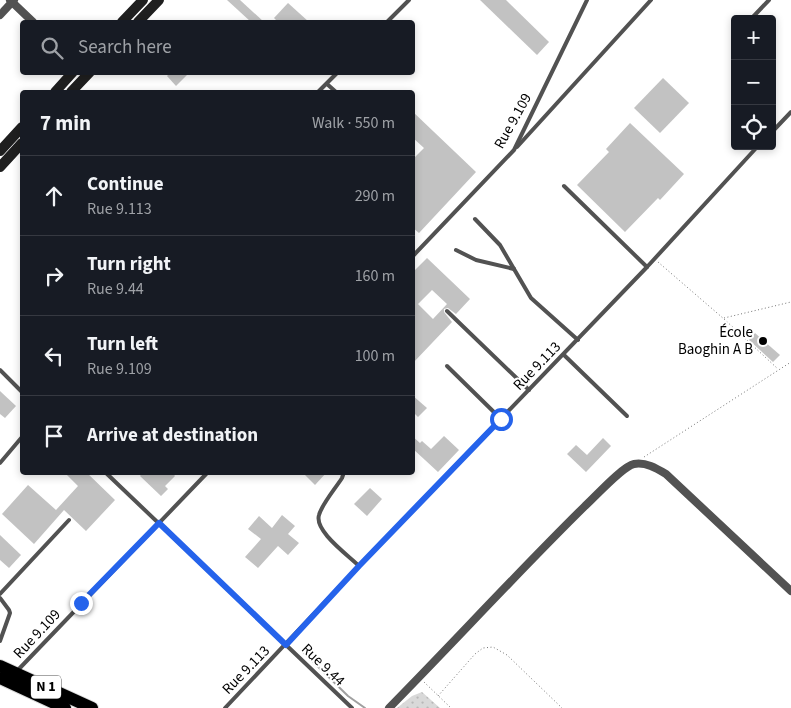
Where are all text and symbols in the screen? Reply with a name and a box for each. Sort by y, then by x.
map controls [731,15,776,150]
button: + [731,15,776,60]
search box [20,20,415,75]
icon: search [38,34,66,62]
text: Search here [78,34,172,61]
button: − [731,60,776,105]
street label: Rue 9.109 [489,89,537,153]
button: locate [731,105,776,150]
text: 7 min [40,108,91,138]
text: Walk · 550 m [312,112,395,134]
text: Continue [87,171,164,198]
icon: ahead [40,182,68,210]
text: 290 m [355,185,395,207]
text: Rue 9.113 [87,198,152,220]
text: Turn right [87,251,171,278]
icon: right [40,262,68,290]
text: 160 m [355,265,395,287]
text: Rue 9.44 [87,278,144,300]
place label: École Baoghin A B [678,322,753,360]
text: Turn left [87,331,158,358]
marker: École Baoghin A B [757,335,769,347]
street label: Rue 9.113 [508,337,566,395]
icon: left [40,342,68,370]
text: 100 m [355,345,395,367]
text: Rue 9.109 [87,358,152,380]
route start [490,408,513,431]
icon: arrive [40,422,68,450]
text: Arrive at destination [87,422,258,449]
route end [70,592,93,615]
street label: Rue 9.109 [9,605,65,663]
street label: Rue 9.44 [297,639,350,691]
street label: Rue 9.113 [217,641,275,699]
road number: N 1 [31,676,61,699]

